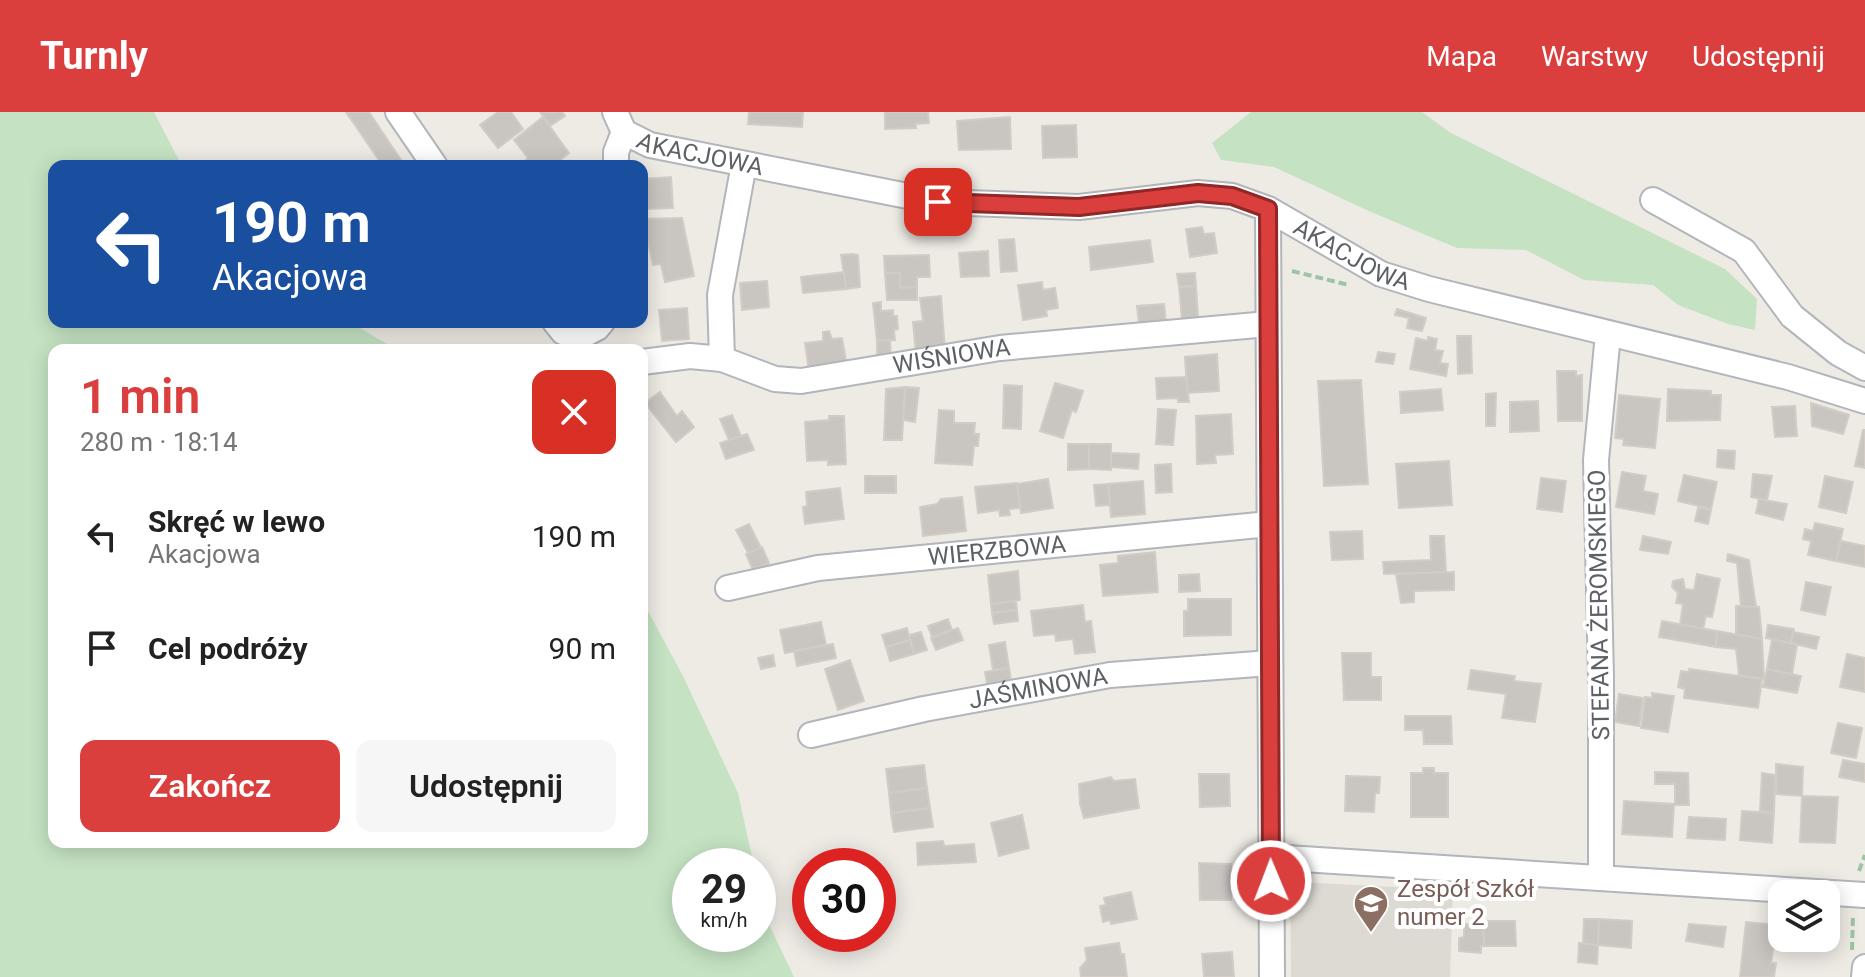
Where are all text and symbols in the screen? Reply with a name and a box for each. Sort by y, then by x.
text: Turnly [40,34,148,78]
text: Mapa [1426,40,1497,73]
text: Warstwy [1541,40,1648,73]
text: Udostępnij [1692,40,1825,73]
street label: AKACJOWA [632,127,766,181]
pin [904,168,972,236]
icon: arrive [916,180,960,224]
text: 190 m [212,190,371,256]
icon: left [80,192,184,296]
street label: AKACJOWA [1289,213,1414,296]
text: Akacjowa [212,257,368,299]
street label: WIŚNIOWA [891,333,1012,380]
text: 1 min [80,368,200,425]
button: close [532,370,616,454]
text: 280 m · 18:14 [80,427,238,457]
street label: STEFANA ŻEROMSKIEGO [1583,469,1615,741]
text: Skręć w lewo [148,504,325,539]
icon: left [80,514,124,558]
text: 190 m [532,519,616,554]
street label: WIERZBOWA [927,530,1068,571]
text: Akacjowa [148,539,261,569]
icon: arrive [80,626,124,670]
text: Cel podróży [148,631,308,666]
text: 90 m [549,631,616,666]
street label: JAŚMINOWA [967,662,1110,715]
button: Zakończ [80,740,340,832]
button: Udostępnij [356,740,616,832]
position arrow [1229,839,1313,923]
speed limit sign: 30 [792,848,896,952]
text: 29 [701,866,747,913]
place label: Zespół Szkół numer 2 [1397,875,1535,931]
map controls [1768,880,1840,952]
button: layers [1768,880,1840,952]
school or university icon: Zespół Szkół numer 2 [1352,884,1390,934]
text: km/h [701,908,747,932]

